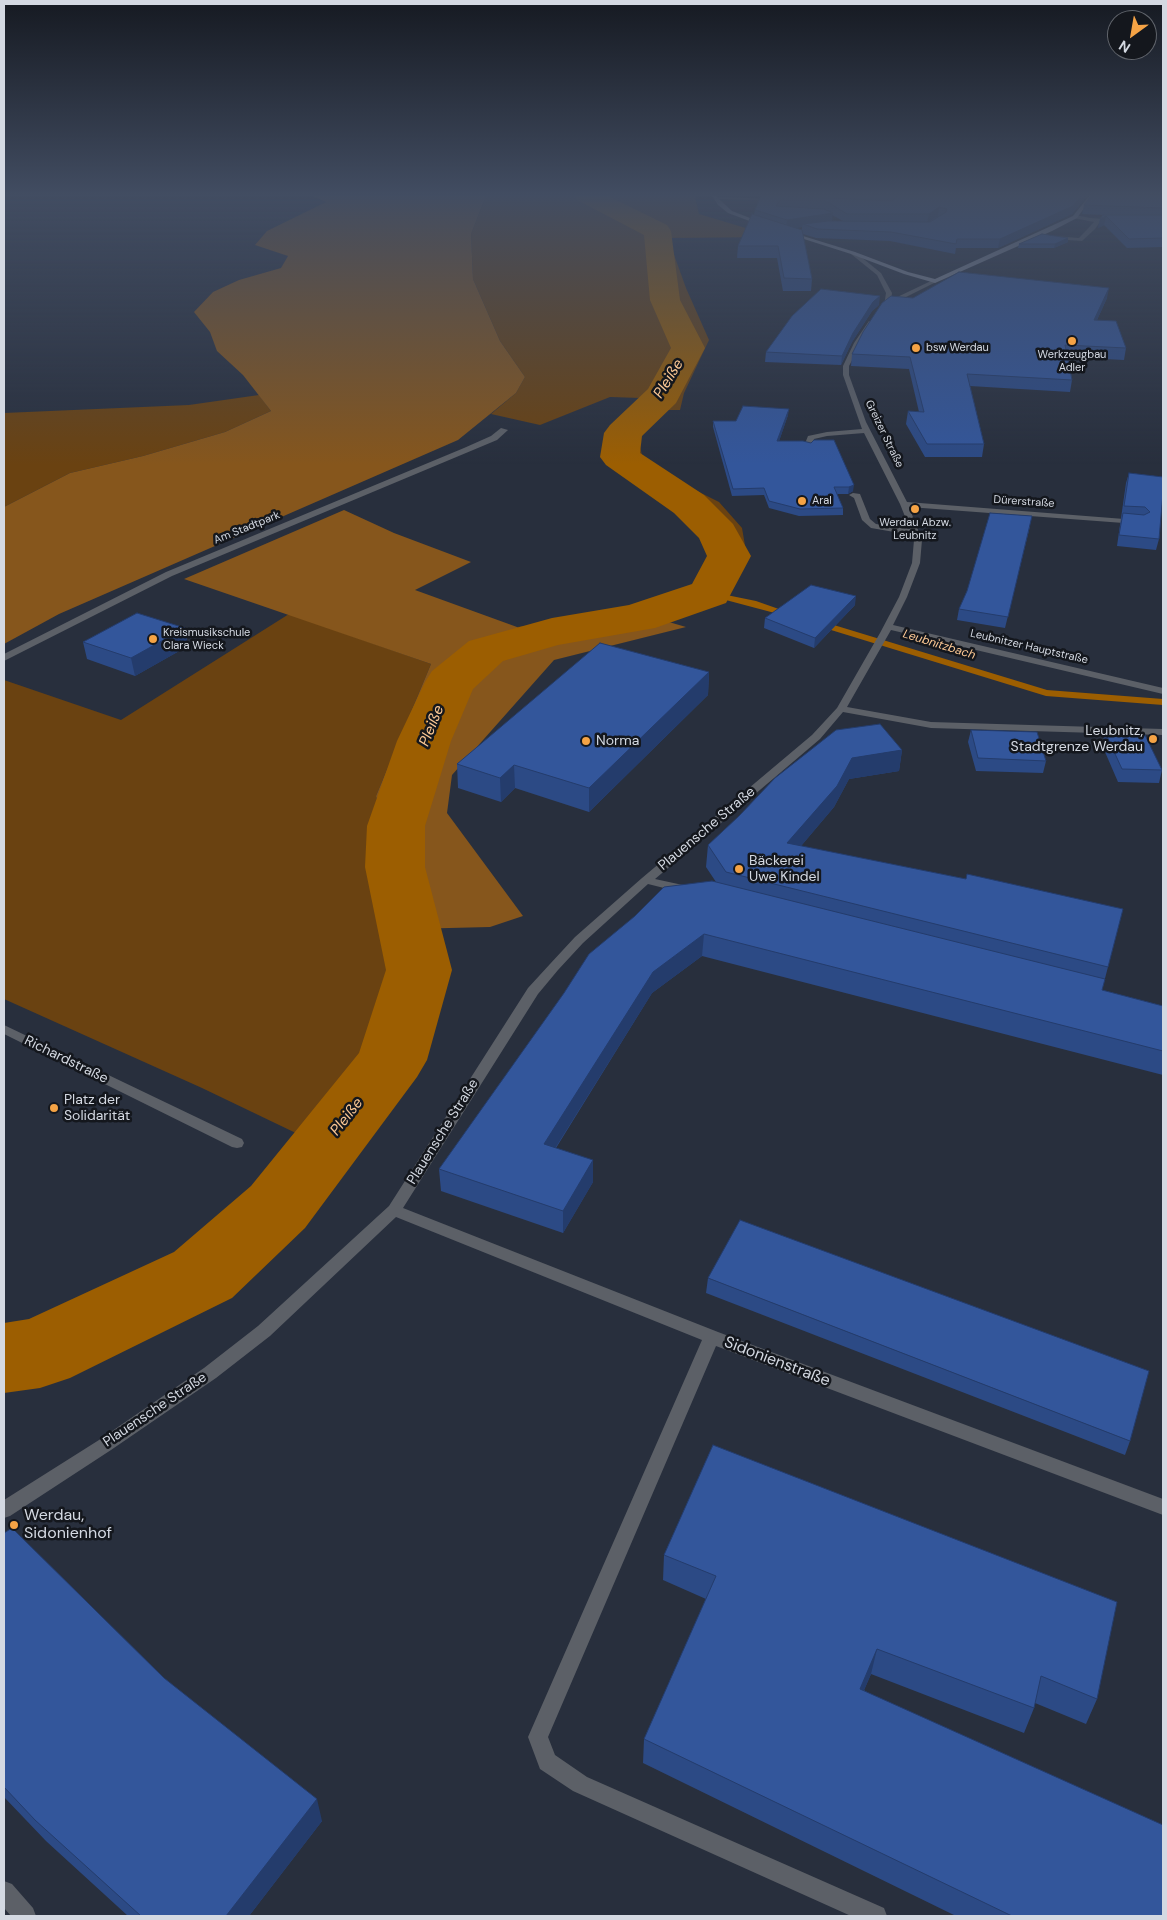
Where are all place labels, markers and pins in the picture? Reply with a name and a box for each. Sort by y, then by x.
marker: Werkzeugbau Adler [1066,335,1078,347]
place label: bsw Werdau [926,341,989,355]
marker: bsw Werdau [910,342,922,354]
place label: Werkzeugbau Adler [1038,348,1106,374]
place label: Aral [812,494,832,508]
marker: Aral [796,495,808,507]
marker: Werdau Abzw. Leubnitz [909,503,921,515]
place label: Werdau Abzw. Leubnitz [879,516,951,542]
place label: Kreismusikschule Clara Wieck [163,626,250,652]
marker: Kreismusikschule Clara Wieck [147,633,159,645]
place label: Leubnitz, Stadtgrenze Werdau [1011,723,1143,756]
place label: Norma [596,733,639,749]
marker: Leubnitz, Stadtgrenze Werdau [1147,733,1159,745]
marker: Norma [580,735,592,747]
place label: Bäckerei Uwe Kindel [749,853,820,886]
marker: Bäckerei Uwe Kindel [733,863,745,875]
place label: Platz der Solidarität [64,1092,130,1124]
marker: Platz der Solidarität [48,1102,60,1114]
place label: Werdau, Sidonienhof [24,1506,112,1544]
marker: Werdau, Sidonienhof [8,1519,20,1531]

